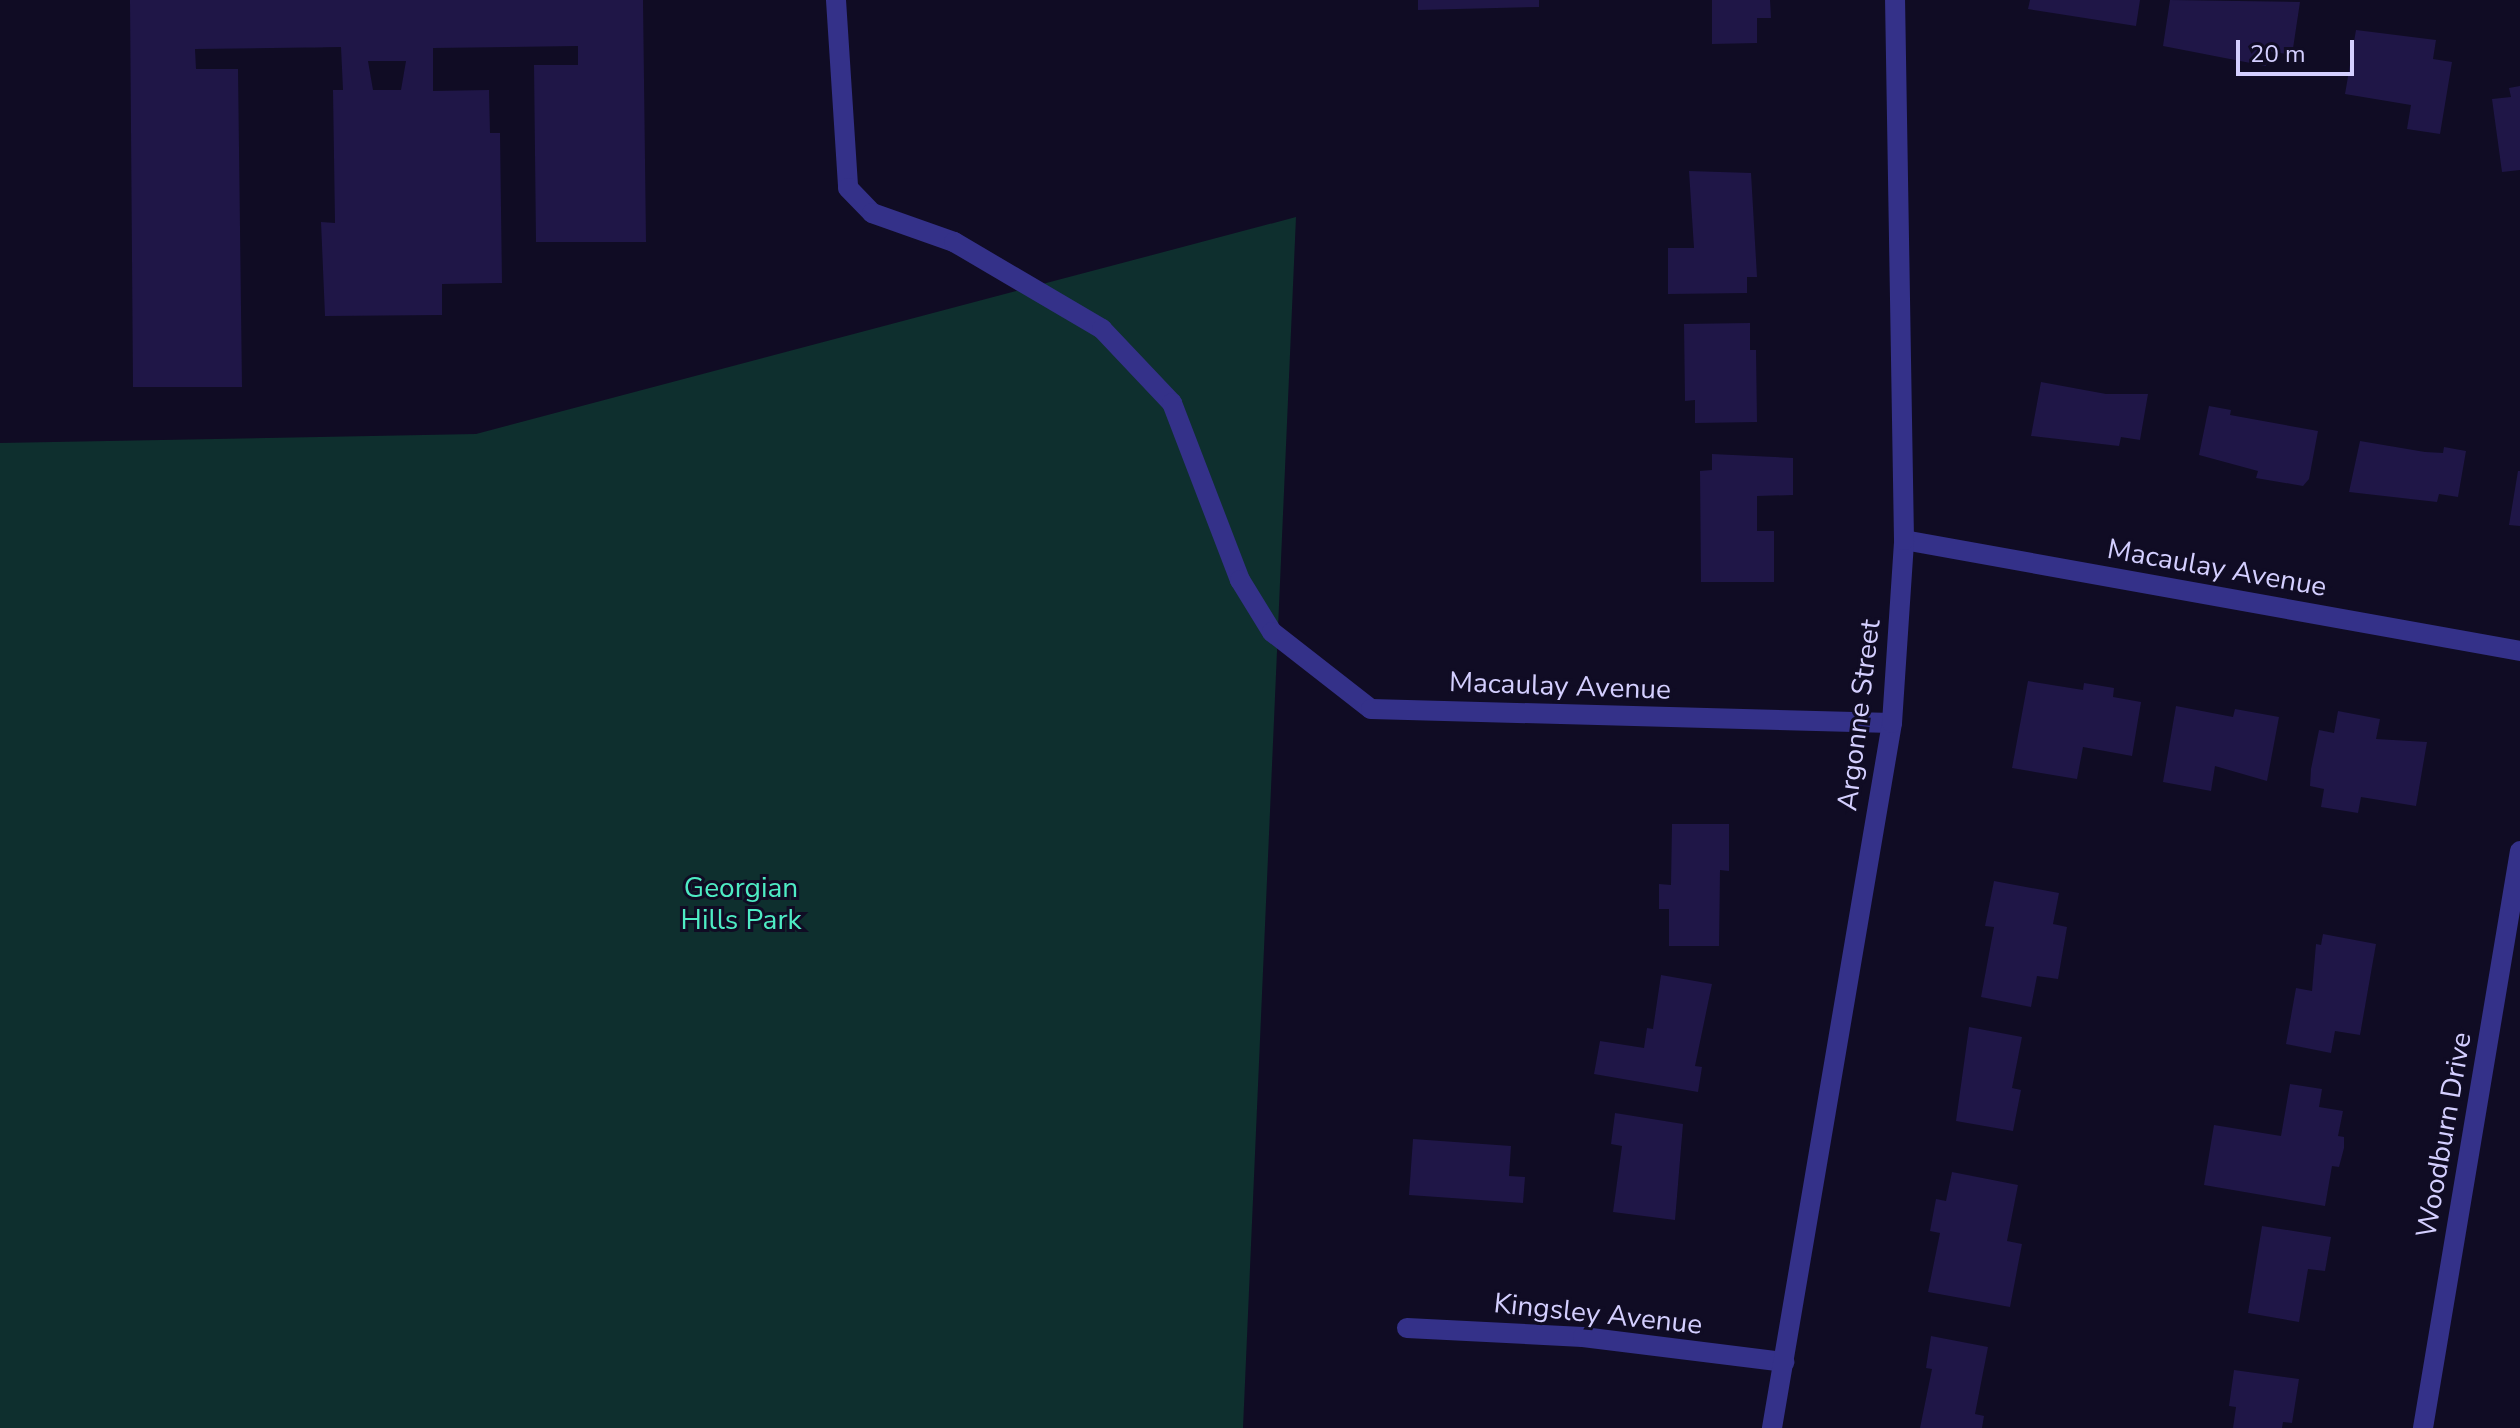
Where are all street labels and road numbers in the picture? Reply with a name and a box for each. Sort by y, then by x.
street label: Macaulay Avenue [2105,532,2329,604]
street label: Argonne Street [1831,617,1887,813]
street label: Macaulay Avenue [1448,665,1672,707]
street label: Woodburn Drive [2409,1030,2479,1240]
street label: Kingsley Avenue [1492,1286,1704,1342]

